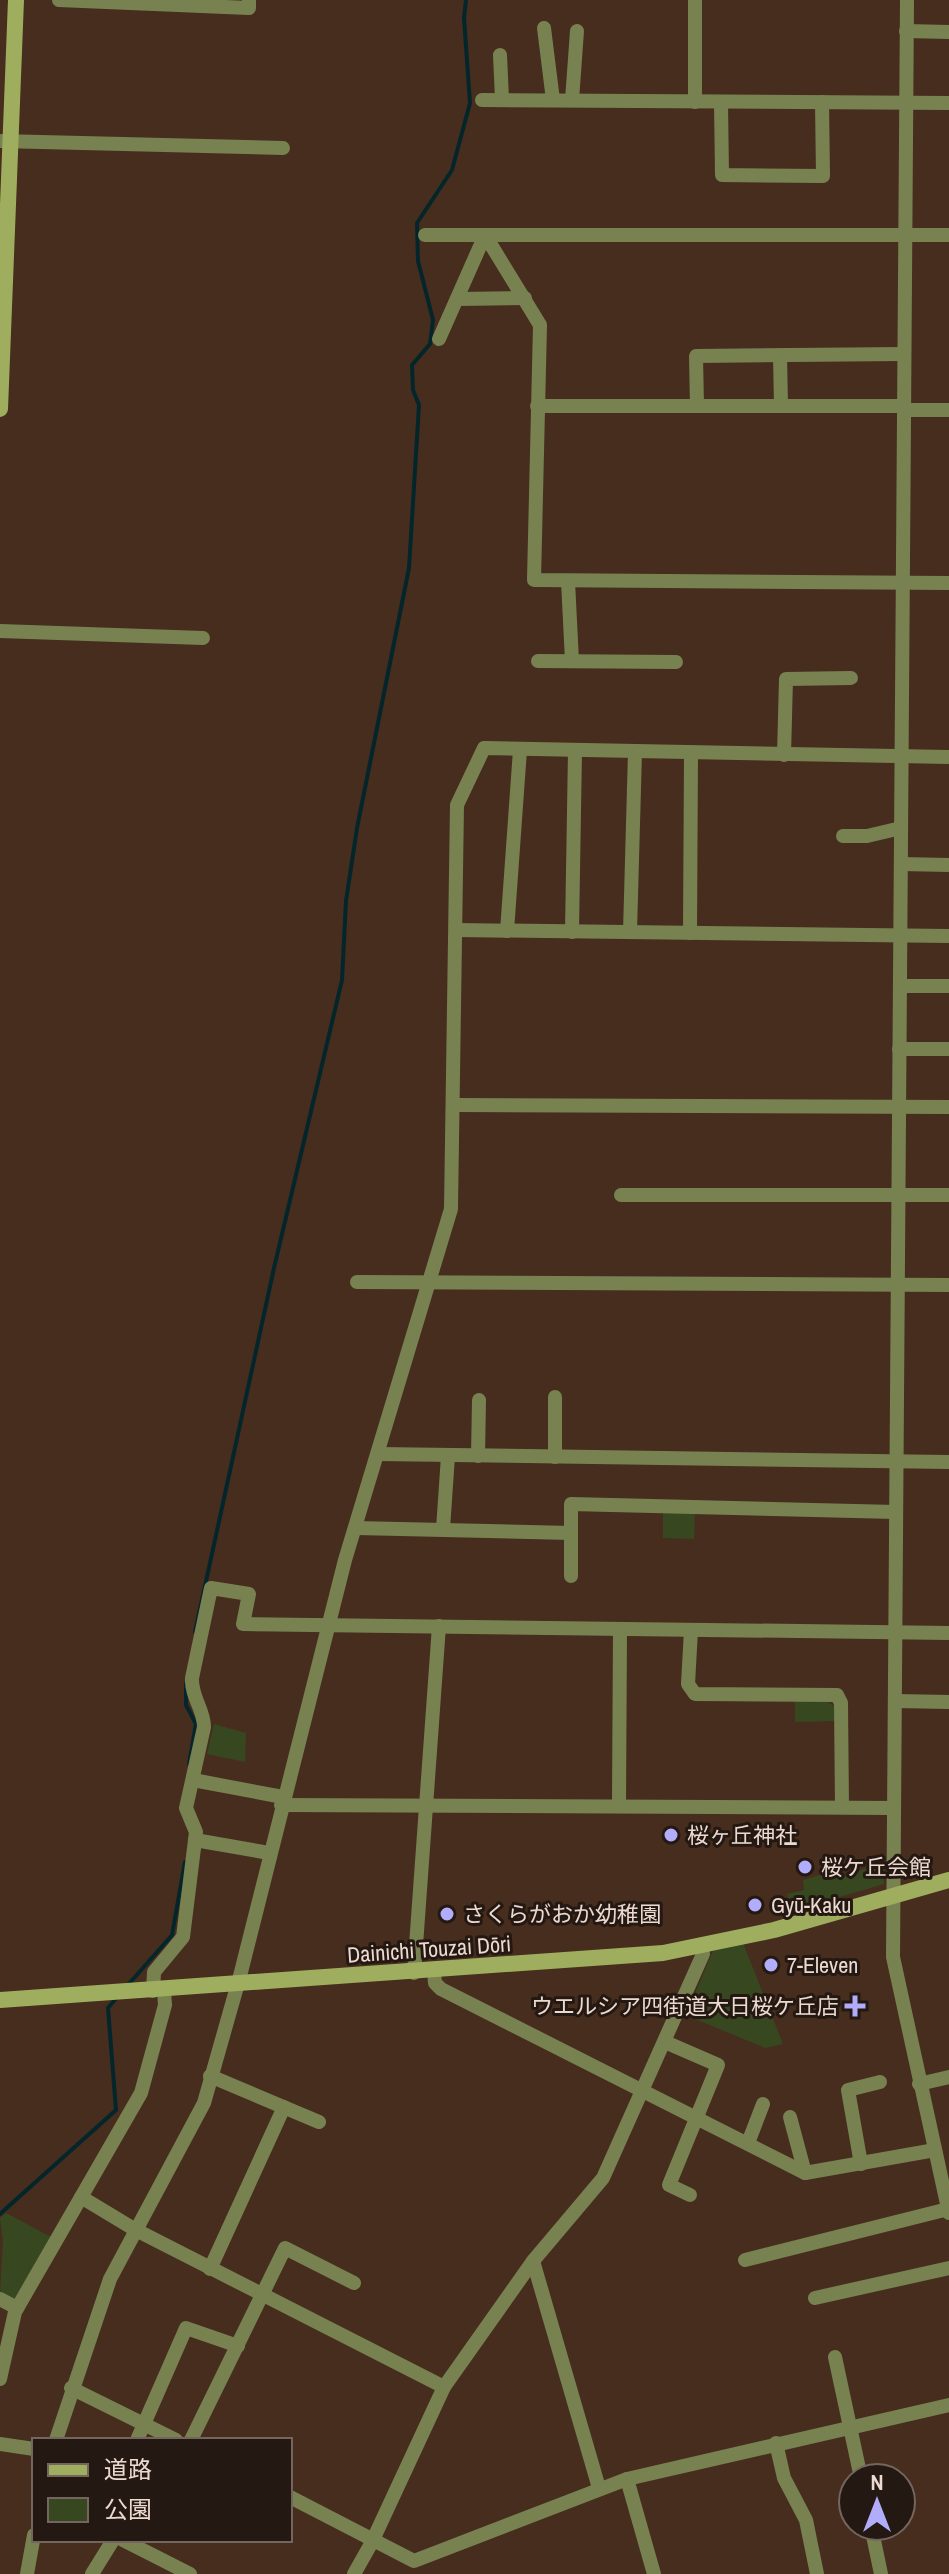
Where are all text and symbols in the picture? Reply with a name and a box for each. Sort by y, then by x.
place label: 桜ヶ丘神社 [687,1820,797,1850]
marker: 桜ヶ丘神社 [662,1826,680,1844]
place label: 桜ケ丘会館 [821,1852,931,1882]
marker: 桜ケ丘会館 [796,1858,814,1876]
place label: Gyū-Kaku [771,1890,851,1920]
marker: Gyū-Kaku [746,1896,764,1914]
place label: さくらがおか幼稚園 [463,1899,661,1929]
marker: さくらがおか幼稚園 [438,1905,456,1923]
street label: Dainichi Touzai Dōri [346,1928,512,1970]
place label: 7-Eleven [787,1950,858,1980]
marker: 7-Eleven [762,1956,780,1974]
place label: ウエルシア四街道大日桜ケ丘店 [531,1991,839,2021]
marker: ウエルシア四街道大日桜ケ丘店 [846,1997,864,2015]
legend [32,2438,292,2542]
text: 道路 [104,2453,152,2485]
north arrow [837,2462,917,2542]
text: N [870,2467,884,2497]
text: 公園 [104,2493,152,2525]

